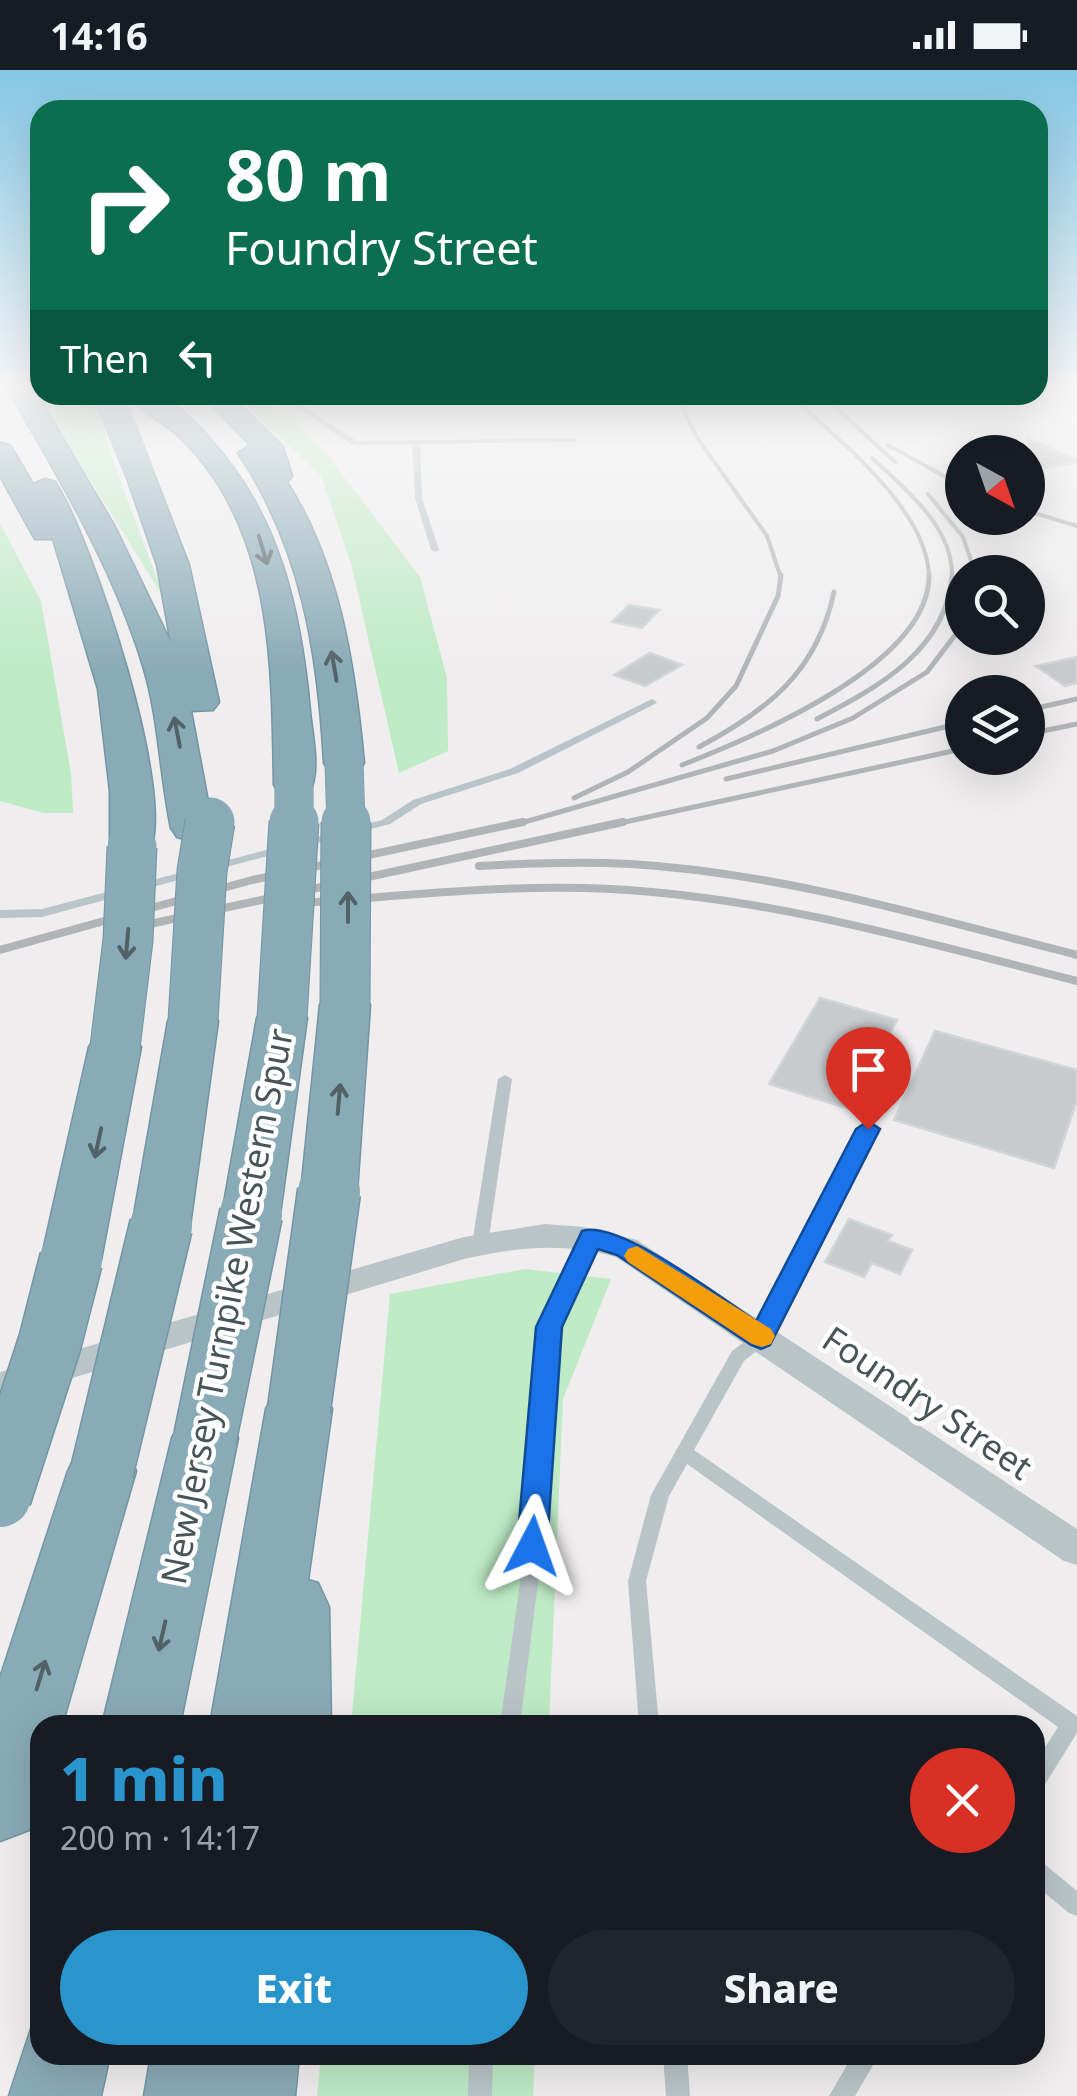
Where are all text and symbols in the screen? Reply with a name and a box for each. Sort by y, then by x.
text: 14:16 [50,9,148,61]
text: 80 m [225,126,392,222]
icon: right [60,140,190,270]
text: Foundry Street [225,217,538,278]
icon: left [170,330,225,385]
text: Then [60,332,150,384]
north arrow [945,435,1045,535]
map controls [945,435,1045,775]
one-way arrow [255,534,273,565]
button: search [945,555,1045,655]
one-way arrow [324,651,343,683]
button: layers [945,675,1045,775]
one-way arrow [166,717,185,749]
one-way arrow [338,892,358,924]
one-way arrow [117,927,136,960]
street label: New Jersey Turnpike Western Spur [149,1024,303,1588]
pin [826,1027,911,1130]
icon: arrive [841,1042,896,1097]
one-way arrow [330,1083,349,1115]
one-way arrow [88,1126,107,1158]
street label: Foundry Street [814,1315,1042,1489]
position arrow [480,1494,584,1598]
one-way arrow [152,1619,170,1651]
one-way arrow [33,1660,51,1692]
text: 1 min [60,1737,228,1819]
button: close [910,1748,1015,1853]
text: 200 m · 14:17 [60,1816,260,1859]
button: Exit [60,1930,528,2045]
button: Share [548,1930,1015,2045]

